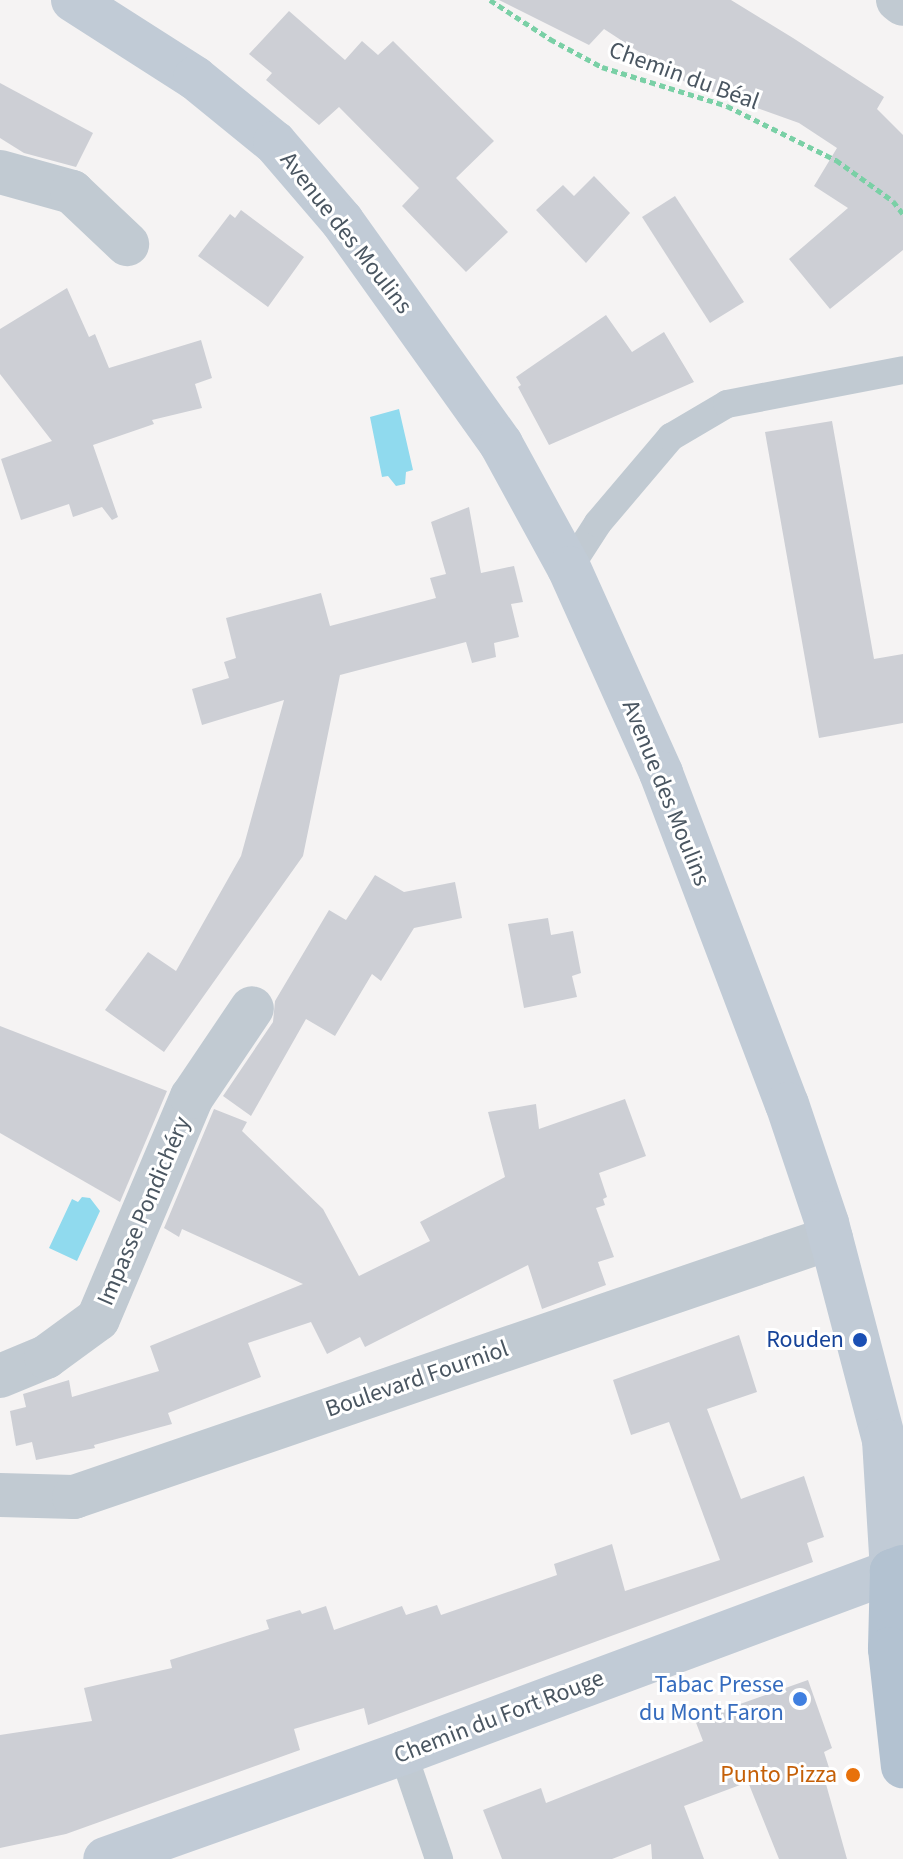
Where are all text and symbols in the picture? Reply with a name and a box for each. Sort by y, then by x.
street label: Chemin du Béal [605,36,763,116]
street label: Avenue des Moulins [274,146,418,320]
street label: Avenue des Moulins [616,696,716,890]
street label: Impasse Pondichéry [91,1112,197,1310]
place label: Rouden [766,1326,844,1354]
marker: Rouden [851,1331,869,1349]
street label: Boulevard Fourniol [322,1334,512,1424]
street label: Chemin du Fort Rouge [390,1664,608,1770]
place label: Tabac Presse du Mont Faron [639,1671,784,1727]
marker: Tabac Presse du Mont Faron [791,1690,809,1708]
place label: Punto Pizza [720,1761,837,1789]
marker: Punto Pizza [844,1766,862,1784]

